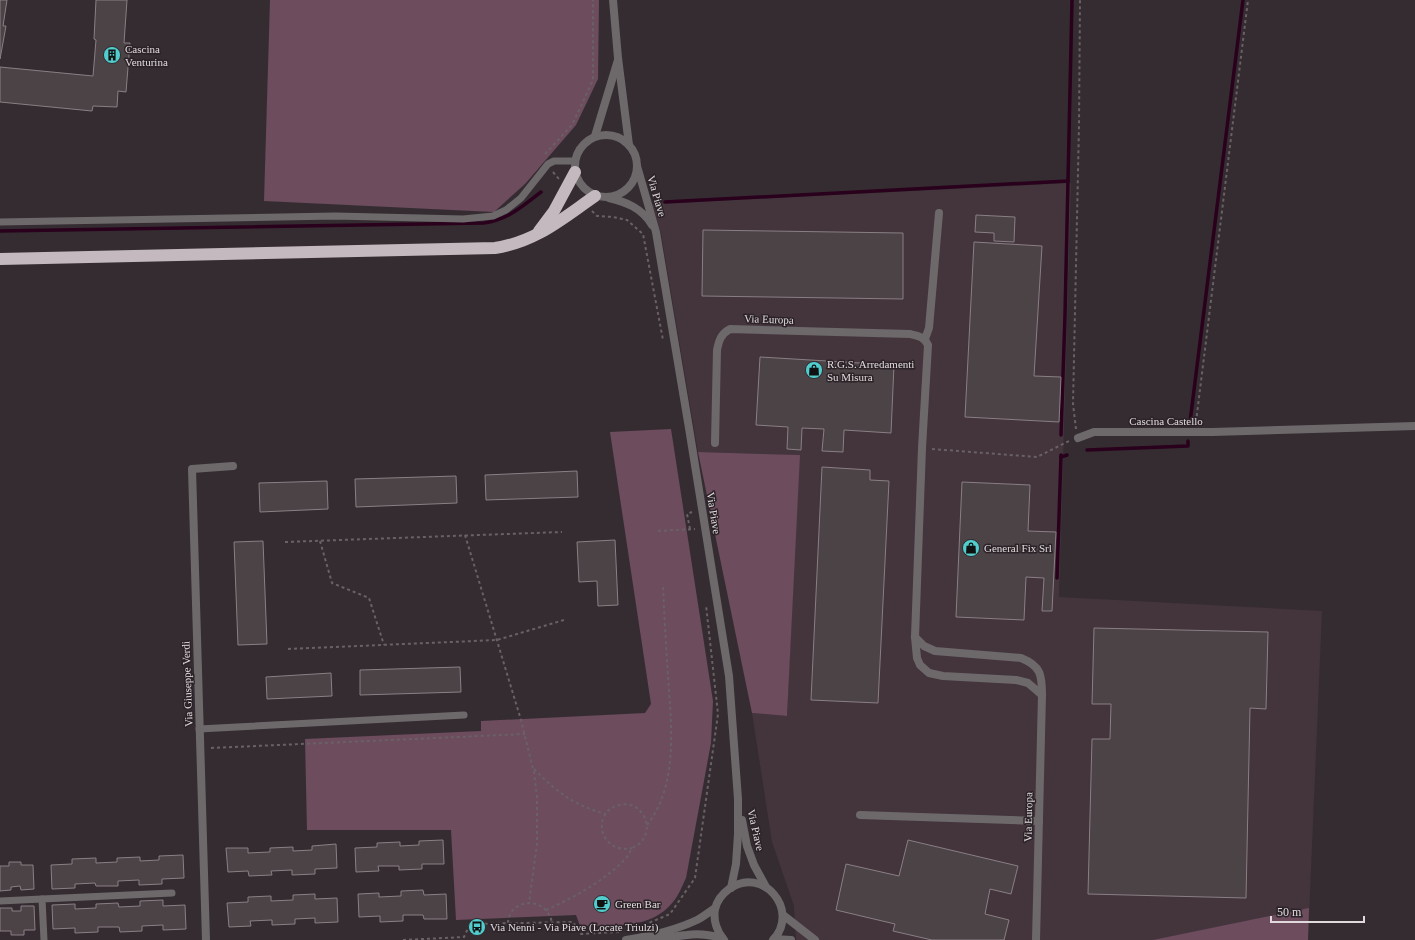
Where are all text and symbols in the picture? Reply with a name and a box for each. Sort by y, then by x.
place label: Cascina Venturina [125,43,168,68]
building icon: Cascina Venturina [102,45,122,65]
street label: Via Piave [645,174,669,218]
street label: Via Europa [744,312,794,326]
place label: R.G.S. Arredamenti Su Misura [827,358,914,383]
shop icon: R.G.S. Arredamenti Su Misura [804,360,824,380]
street label: Cascina Castello [1129,415,1203,427]
street label: Via Piave [705,491,723,535]
shop icon: General Fix Srl [961,538,981,558]
place label: General Fix Srl [984,542,1052,554]
street label: Via Giuseppe Verdi [180,641,194,727]
street label: Via Europa [1022,792,1034,842]
street label: Via Piave [745,808,767,852]
cafe icon: Green Bar [592,894,612,914]
place label: Green Bar [615,898,661,910]
scale bar [1271,898,1364,924]
text: 50 m [1277,905,1302,919]
bus stop icon: Via Nenni - Via Piave (Locate Triulzi) [467,917,487,937]
place label: Via Nenni - Via Piave (Locate Triulzi) [490,921,659,934]

